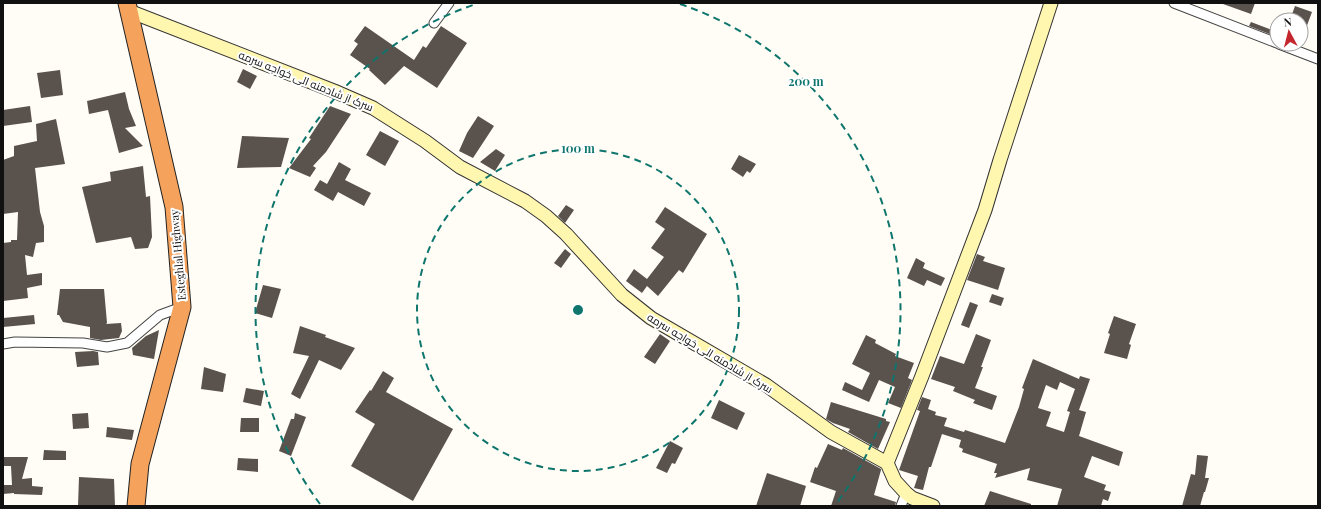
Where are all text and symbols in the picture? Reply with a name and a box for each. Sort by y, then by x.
north arrow [1269,12,1309,52]
text: N [1283,14,1293,30]
street label: سرک از شادمنه الی خواجه سرمه [237,47,376,114]
text: 200 m [788,73,824,89]
text: 100 m [561,140,595,156]
street label: Esteghlal Highway [166,209,189,301]
centre of rings [571,303,585,317]
street label: سرک از شادمنه الی خواجه سرمه [645,309,776,396]

